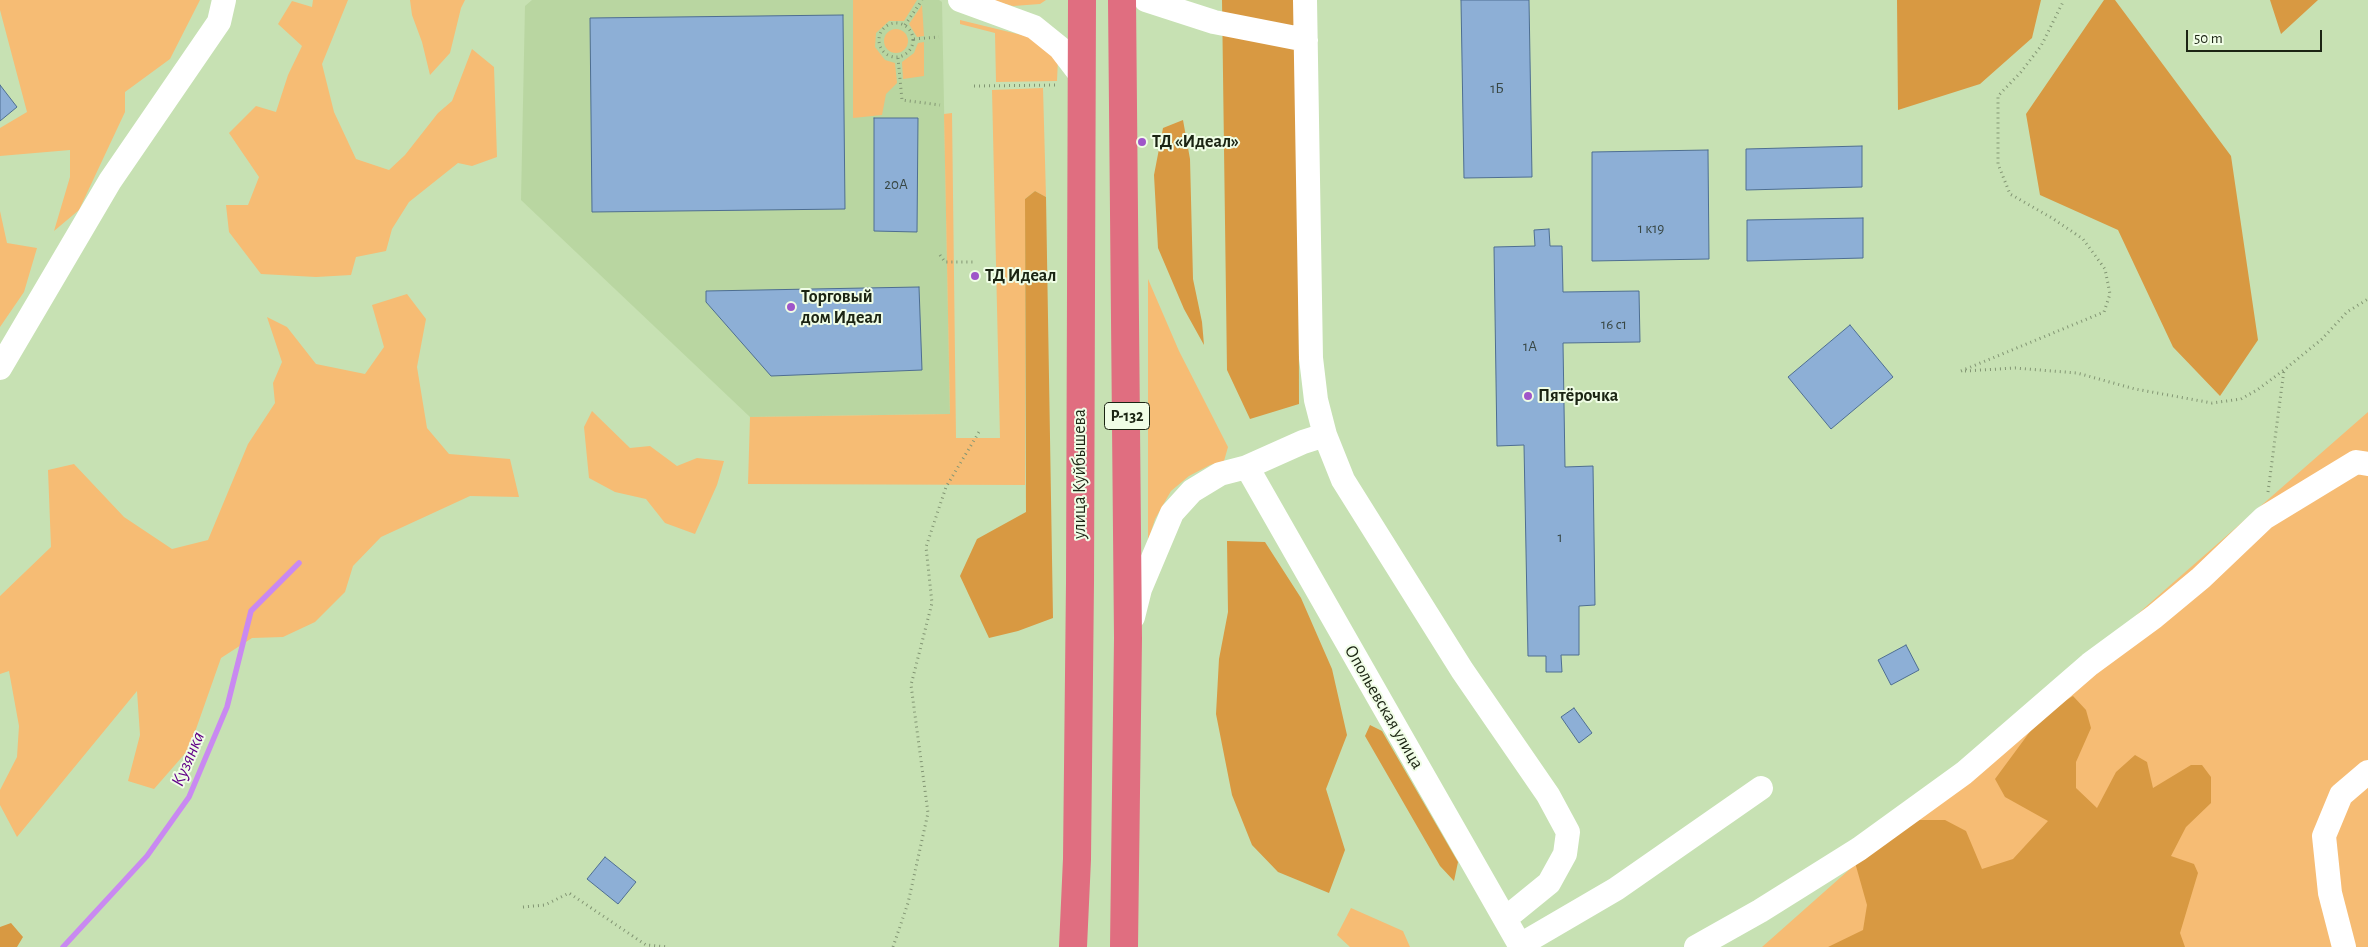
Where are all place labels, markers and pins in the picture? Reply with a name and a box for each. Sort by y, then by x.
place label: ТД «Идеал» [1152,131,1239,153]
marker: ТД «Идеал» [1136,136,1148,148]
place label: ТД Идеал [985,265,1056,287]
marker: ТД Идеал [969,270,981,282]
place label: Торговый дом Идеал [801,286,882,328]
marker: Торговый дом Идеал [785,301,797,313]
place label: Пятёрочка [1538,385,1618,407]
marker: Пятёрочка [1522,390,1534,402]

